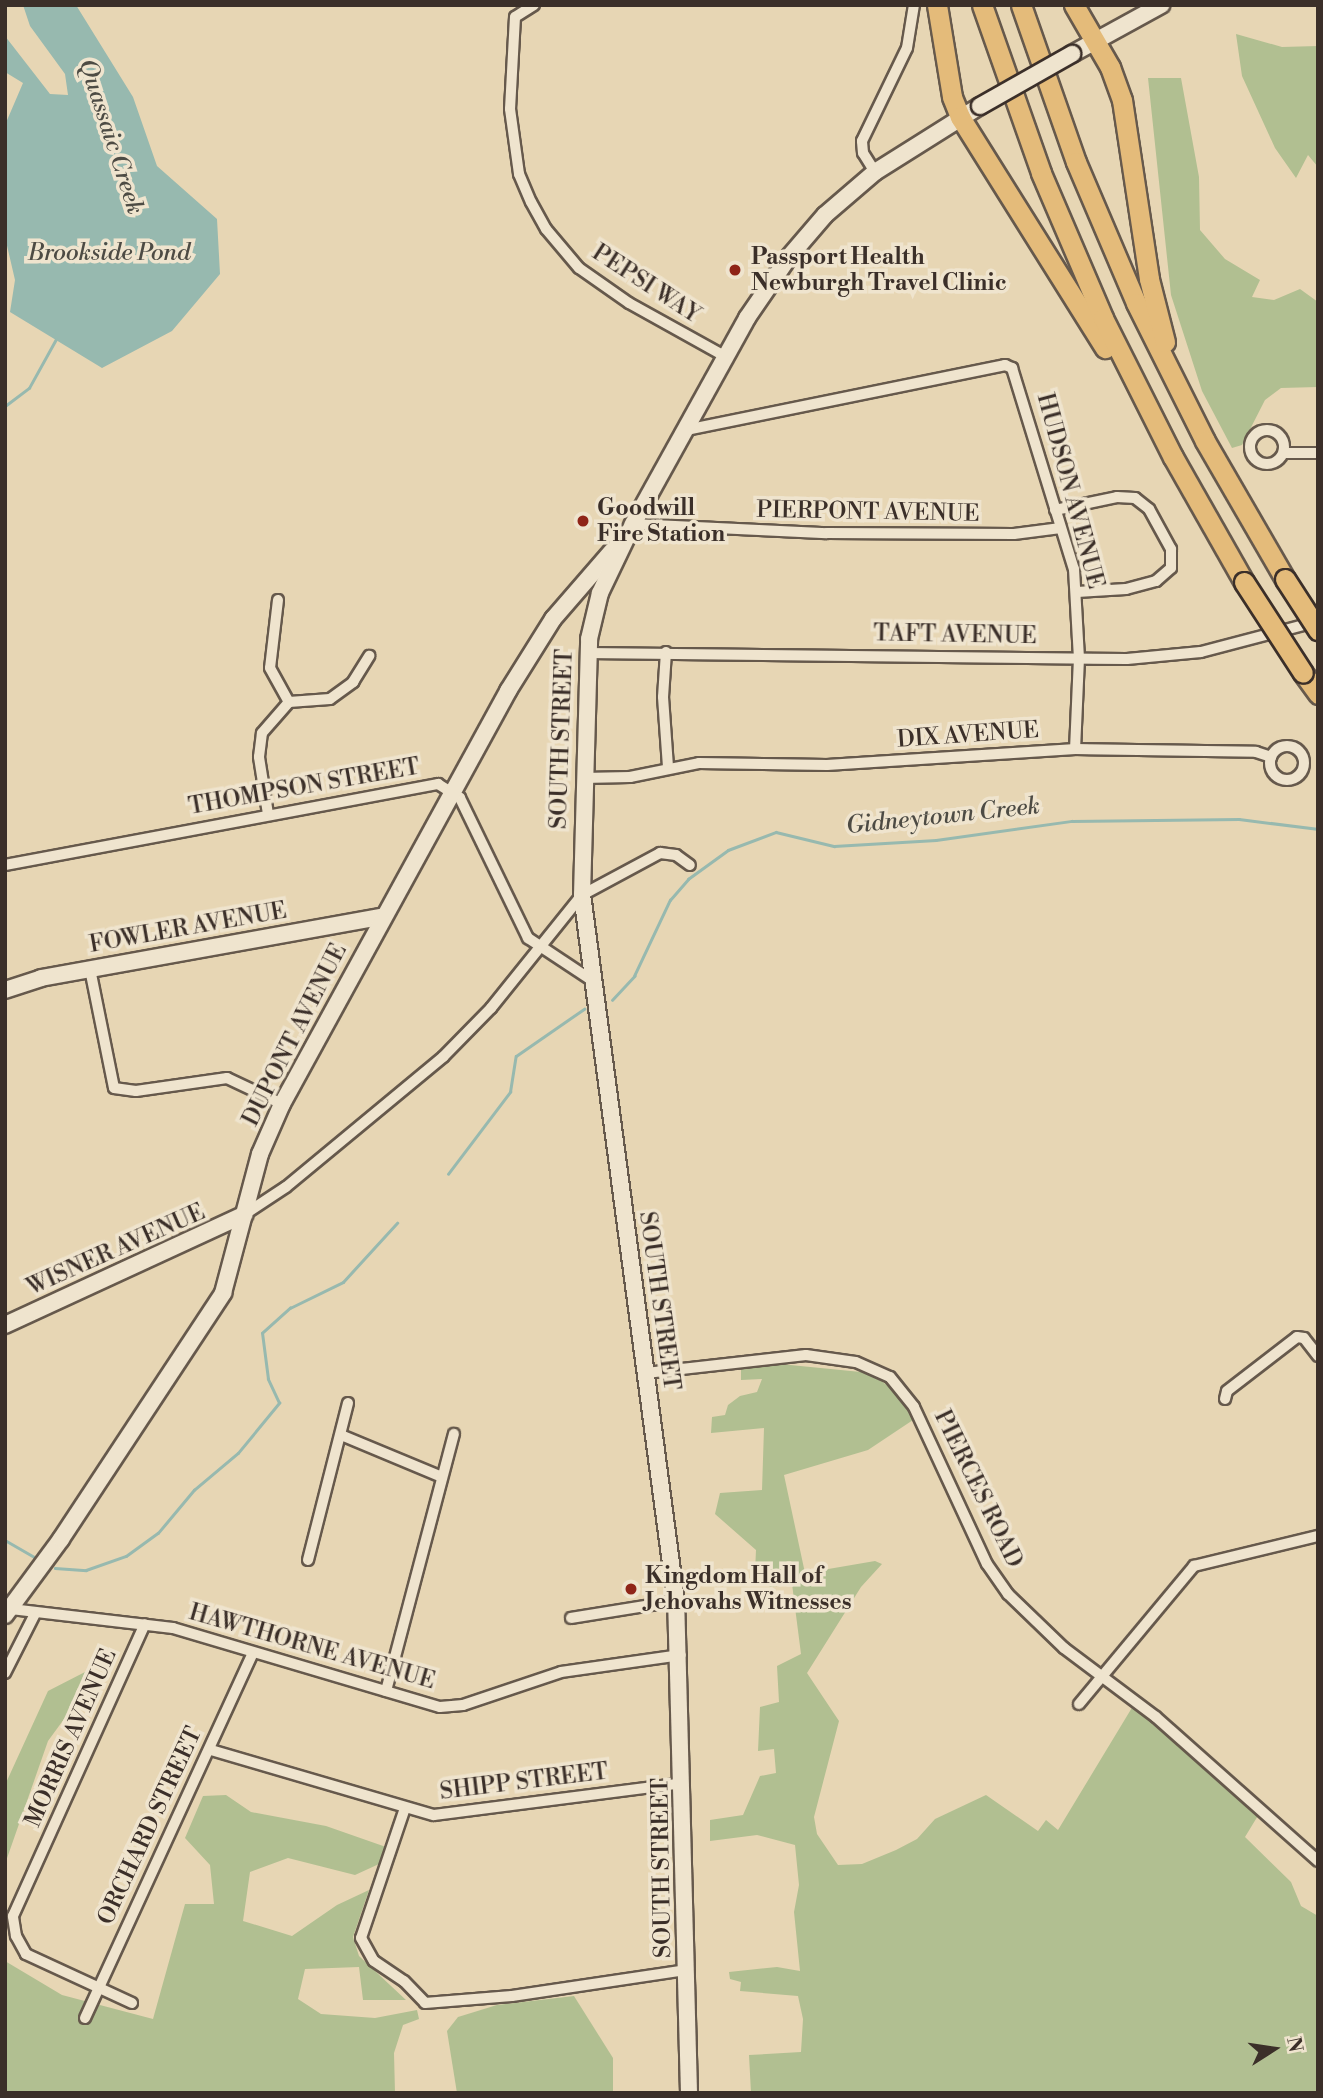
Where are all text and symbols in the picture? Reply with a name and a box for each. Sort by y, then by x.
water label: Quassaic Creek [71,56,149,218]
street label: PEPSI WAY [587,239,705,329]
water label: Brookside Pond [28,240,190,268]
place label: Passport Health Newburgh Travel Clinic [751,243,1007,297]
marker: Passport Health Newburgh Travel Clinic [725,260,745,280]
street label: HUDSON AVENUE [1031,390,1109,592]
place label: Goodwill Fire Station [597,494,725,548]
street label: PIERPONT AVENUE [756,496,980,528]
marker: Goodwill Fire Station [575,513,591,529]
street label: TAFT AVENUE [873,620,1037,650]
street label: SOUTH STREET [545,648,579,830]
street label: DIX AVENUE [896,716,1040,754]
street label: THOMPSON STREET [186,753,422,821]
water label: Gidneytown Creek [845,792,1041,842]
street label: FOWLER AVENUE [87,897,289,959]
street label: DUPONT AVENUE [237,939,353,1131]
street label: WISNER AVENUE [23,1198,209,1302]
street label: SOUTH STREET [633,1210,685,1392]
street label: PIERCES ROAD [928,1406,1028,1572]
place label: Kingdom Hall of Jehovahs Witnesses [645,1562,852,1616]
marker: Kingdom Hall of Jehovahs Witnesses [623,1581,639,1597]
street label: HAWTHORNE AVENUE [186,1599,438,1695]
street label: MORRIS AVENUE [19,1645,123,1831]
street label: ORCHARD STREET [92,1723,208,1929]
street label: SHIPP STREET [438,1758,610,1806]
street label: SOUTH STREET [647,1778,677,1958]
north arrow [1239,2014,1309,2084]
text: N [1281,2035,1308,2054]

